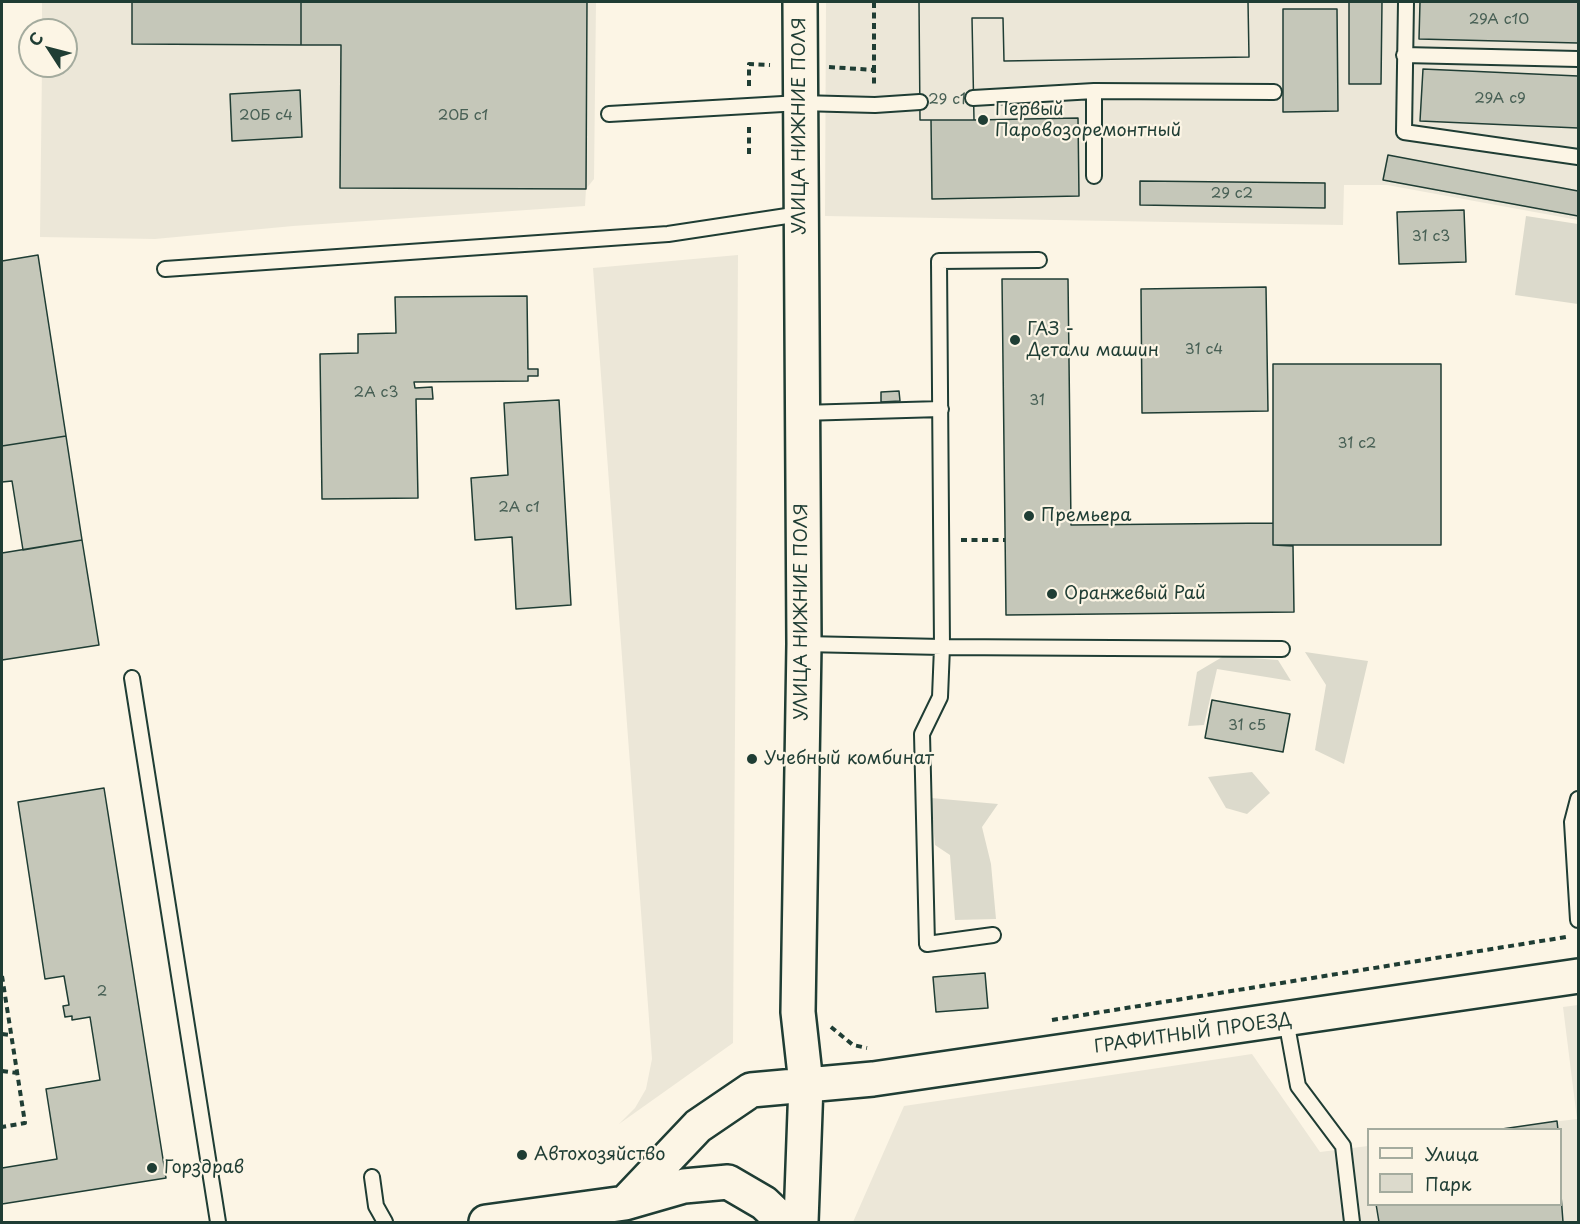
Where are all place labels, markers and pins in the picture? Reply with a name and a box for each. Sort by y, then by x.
place label: Первый Паровозоремонтный [995,99,1181,142]
marker: Первый Паровозоремонтный [976,113,990,127]
place label: ГАЗ - Детали машин [1027,319,1159,362]
marker: ГАЗ - Детали машин [1008,333,1022,347]
place label: Премьера [1041,505,1131,527]
marker: Премьера [1022,509,1036,523]
place label: Оранжевый Рай [1064,583,1206,605]
marker: Оранжевый Рай [1045,587,1059,601]
place label: Учебный комбинат [764,748,934,770]
marker: Учебный комбинат [745,752,759,766]
place label: Автохозяйство [534,1144,665,1166]
marker: Автохозяйство [515,1148,529,1162]
place label: Горздрав [164,1157,244,1179]
marker: Горздрав [145,1161,159,1175]

